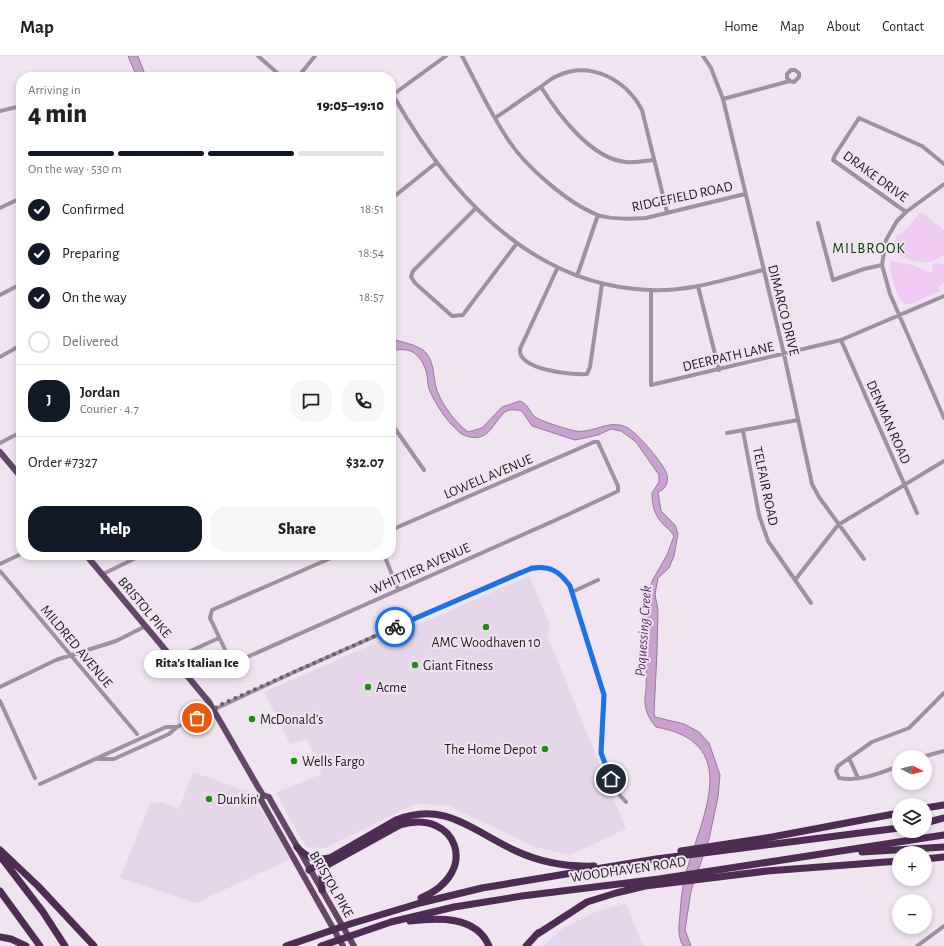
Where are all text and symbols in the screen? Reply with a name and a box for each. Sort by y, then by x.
text: Map [20,18,54,37]
text: Home [724,20,758,34]
text: Map [780,20,804,34]
text: About [826,20,860,34]
text: Contact [882,20,924,34]
text: Arriving in [28,84,81,97]
text: 19:05–19:10 [317,98,384,113]
text: 4 min [28,101,87,127]
street label: DRAKE DRIVE [840,149,911,205]
text: On the way · 530 m [28,163,122,176]
street label: RIDGEFIELD ROAD [630,179,734,215]
icon: check [28,199,50,221]
text: Confirmed [62,202,124,217]
text: 18:51 [360,203,384,216]
district label: MILBROOK [832,241,906,256]
icon: check [28,243,50,265]
text: Preparing [62,246,119,261]
text: 18:54 [359,247,384,260]
street label: DIMARCO DRIVE [765,263,801,357]
icon: check [28,287,50,309]
text: On the way [62,290,127,305]
text: 18:57 [360,291,384,304]
text: Delivered [62,334,119,349]
street label: DEERPATH LANE [681,340,775,374]
street label: DENMAN ROAD [863,379,913,466]
button: chat [290,380,332,422]
button: phone [342,380,384,422]
text: Jordan [80,385,120,400]
text: J [46,393,52,408]
text: Courier · 4.7 [80,403,139,416]
street label: TELFAIR ROAD [750,445,780,527]
street label: LOWELL AVENUE [442,452,535,502]
text: Order #7327 [28,455,98,470]
text: $32.07 [346,455,384,470]
button: Help [28,506,202,552]
button: Share [210,506,384,552]
street label: WHITTIER AVENUE [368,541,473,597]
street label: BRISTOL PIKE [115,575,174,641]
water label: Poquessing Creek [633,585,654,677]
street label: MILDRED AVENUE [38,603,115,691]
courier [375,607,415,647]
icon: bike [384,616,406,638]
marker: AMC Woodhaven 10 [481,622,491,632]
place label: AMC Woodhaven 10 [431,636,541,650]
callout: Rita's Italian Ice [144,650,250,678]
text: Rita's Italian Ice [155,657,239,670]
place label: Giant Fitness [423,659,493,673]
marker: Giant Fitness [410,660,420,670]
place label: Acme [376,681,407,695]
marker: Acme [363,682,373,692]
pin [180,701,214,735]
icon: bag [186,707,208,729]
place label: McDonald's [260,713,323,727]
marker: McDonald's [247,714,257,724]
place label: The Home Depot [444,743,538,757]
marker: The Home Depot [540,744,550,754]
north arrow [892,750,932,790]
map controls [892,750,932,934]
place label: Wells Fargo [302,755,365,769]
marker: Wells Fargo [289,756,299,766]
pin [594,762,628,796]
icon: home [600,768,622,790]
place label: Dunkin' [217,793,259,807]
marker: Dunkin' [204,794,214,804]
button: layers [892,798,932,838]
button: + [892,846,932,886]
street label: BRISTOL PIKE [307,849,356,920]
street label: WOODHAVEN ROAD [570,855,687,885]
button: − [892,894,932,934]

